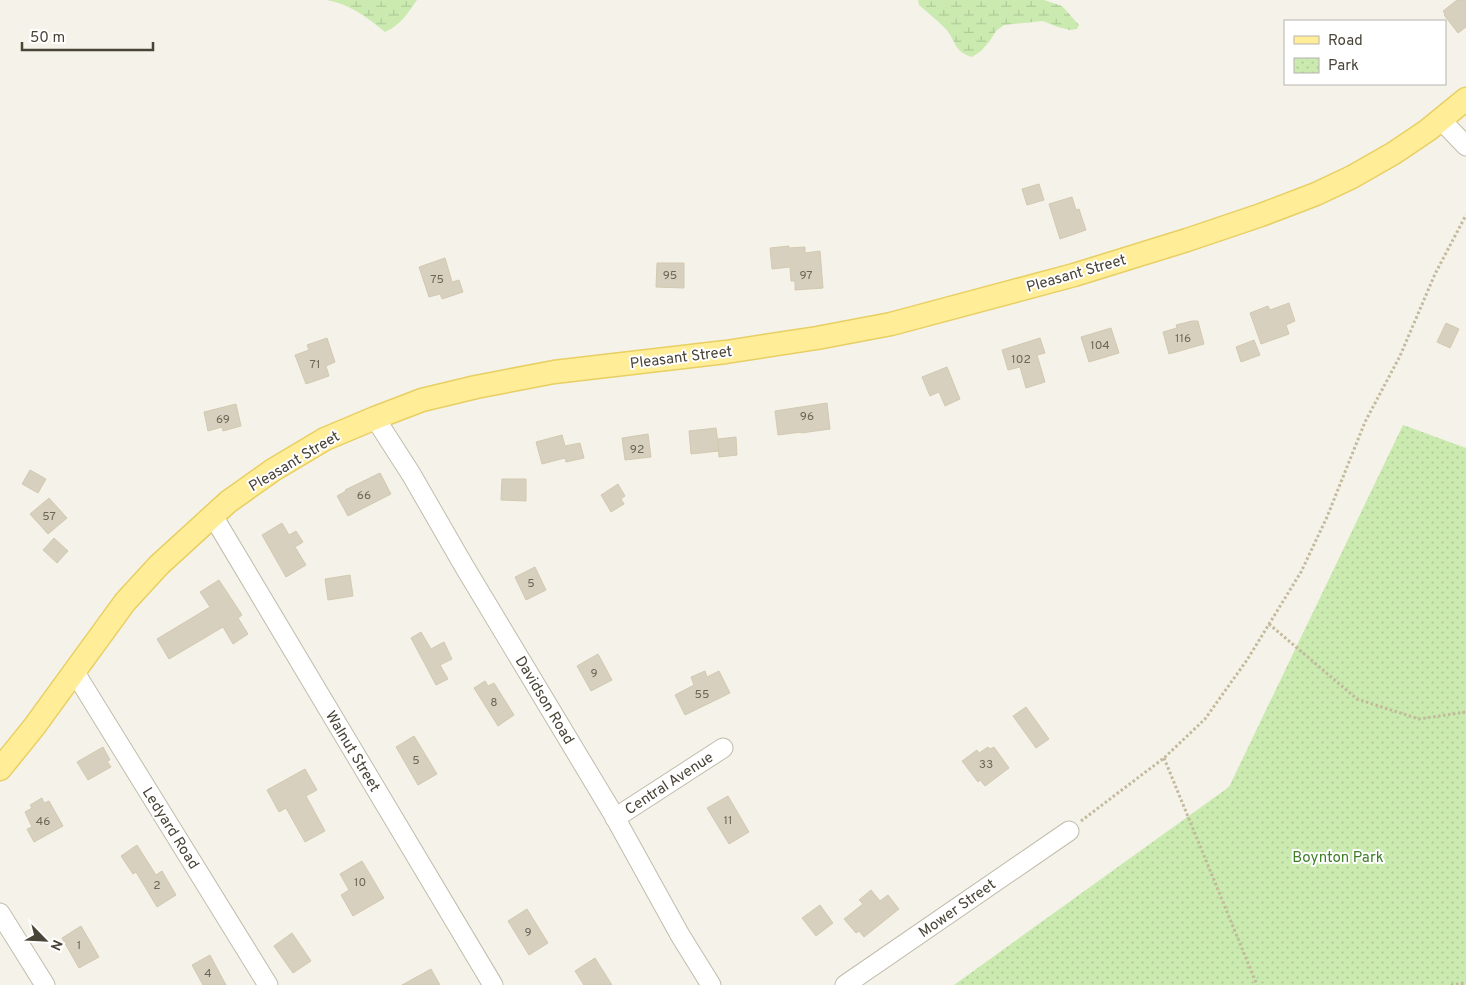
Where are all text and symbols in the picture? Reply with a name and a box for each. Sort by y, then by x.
scale bar [22,20,154,52]
legend [1284,20,1446,85]
text: 50 m [30,29,65,48]
text: Road [1328,32,1363,51]
text: Park [1328,57,1359,76]
street label: Pleasant Street [1024,251,1129,298]
house number: 95 [663,268,677,284]
house number: 97 [799,268,813,284]
house number: 75 [430,272,444,288]
house number: 116 [1175,331,1191,347]
house number: 104 [1090,338,1110,354]
street label: Pleasant Street [629,343,733,374]
house number: 102 [1011,352,1031,368]
house number: 71 [310,357,320,373]
house number: 96 [800,409,814,425]
house number: 69 [216,412,230,428]
street label: Pleasant Street [246,428,344,497]
house number: 92 [630,442,644,458]
house number: 66 [357,488,371,504]
house number: 57 [42,509,56,525]
house number: 5 [527,576,535,592]
street label: Davidson Road [510,653,578,748]
house number: 9 [590,666,598,682]
house number: 55 [695,687,709,703]
house number: 8 [490,695,498,711]
street label: Walnut Street [320,708,383,796]
street label: Central Avenue [622,749,718,820]
house number: 5 [412,753,420,769]
house number: 33 [979,757,993,773]
street label: Ledyard Road [137,784,202,873]
house number: 11 [724,813,732,829]
house number: 46 [36,814,50,830]
park label: Boynton Park [1292,849,1384,868]
house number: 10 [354,875,366,891]
street label: Mower Street [916,876,1000,943]
house number: 2 [153,878,161,894]
north arrow [20,915,70,965]
house number: 9 [524,925,532,941]
text: N [46,937,65,953]
house number: 1 [77,938,81,954]
house number: 4 [204,966,212,982]

